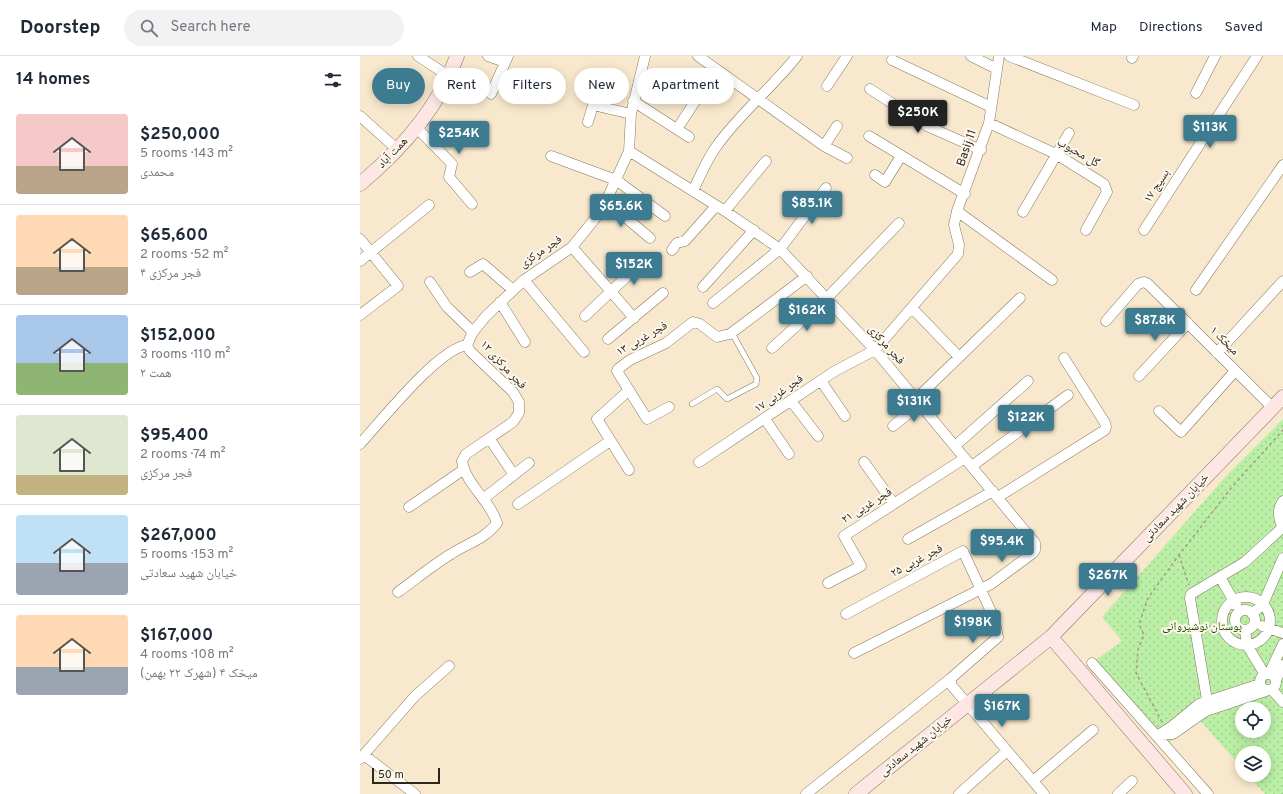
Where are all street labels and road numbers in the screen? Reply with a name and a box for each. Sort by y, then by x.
street label: Basij 11 [953,127,981,169]
street label: همت آباد [374,134,412,172]
street label: گل محبوب [1054,134,1102,172]
street label: بسیج ۱۷ [1140,166,1174,206]
street label: فجر مرکزی [517,232,565,272]
street label: فجر غربی ۱۳ [613,318,671,360]
street label: فجر مرکزی [864,322,908,368]
street label: میخک ۱ [1206,323,1242,359]
street label: فجر مرکزی ۱۲ [476,337,530,393]
street label: فجر غربی ۱۷ [751,371,807,417]
street label: خیابان شهید سعادتی [1139,470,1213,546]
street label: فجر غربی ۲۱ [839,484,895,528]
street label: فجر غربی ۲۵ [888,541,946,581]
street label: خیابان شهید سعادتی [876,711,956,780]

